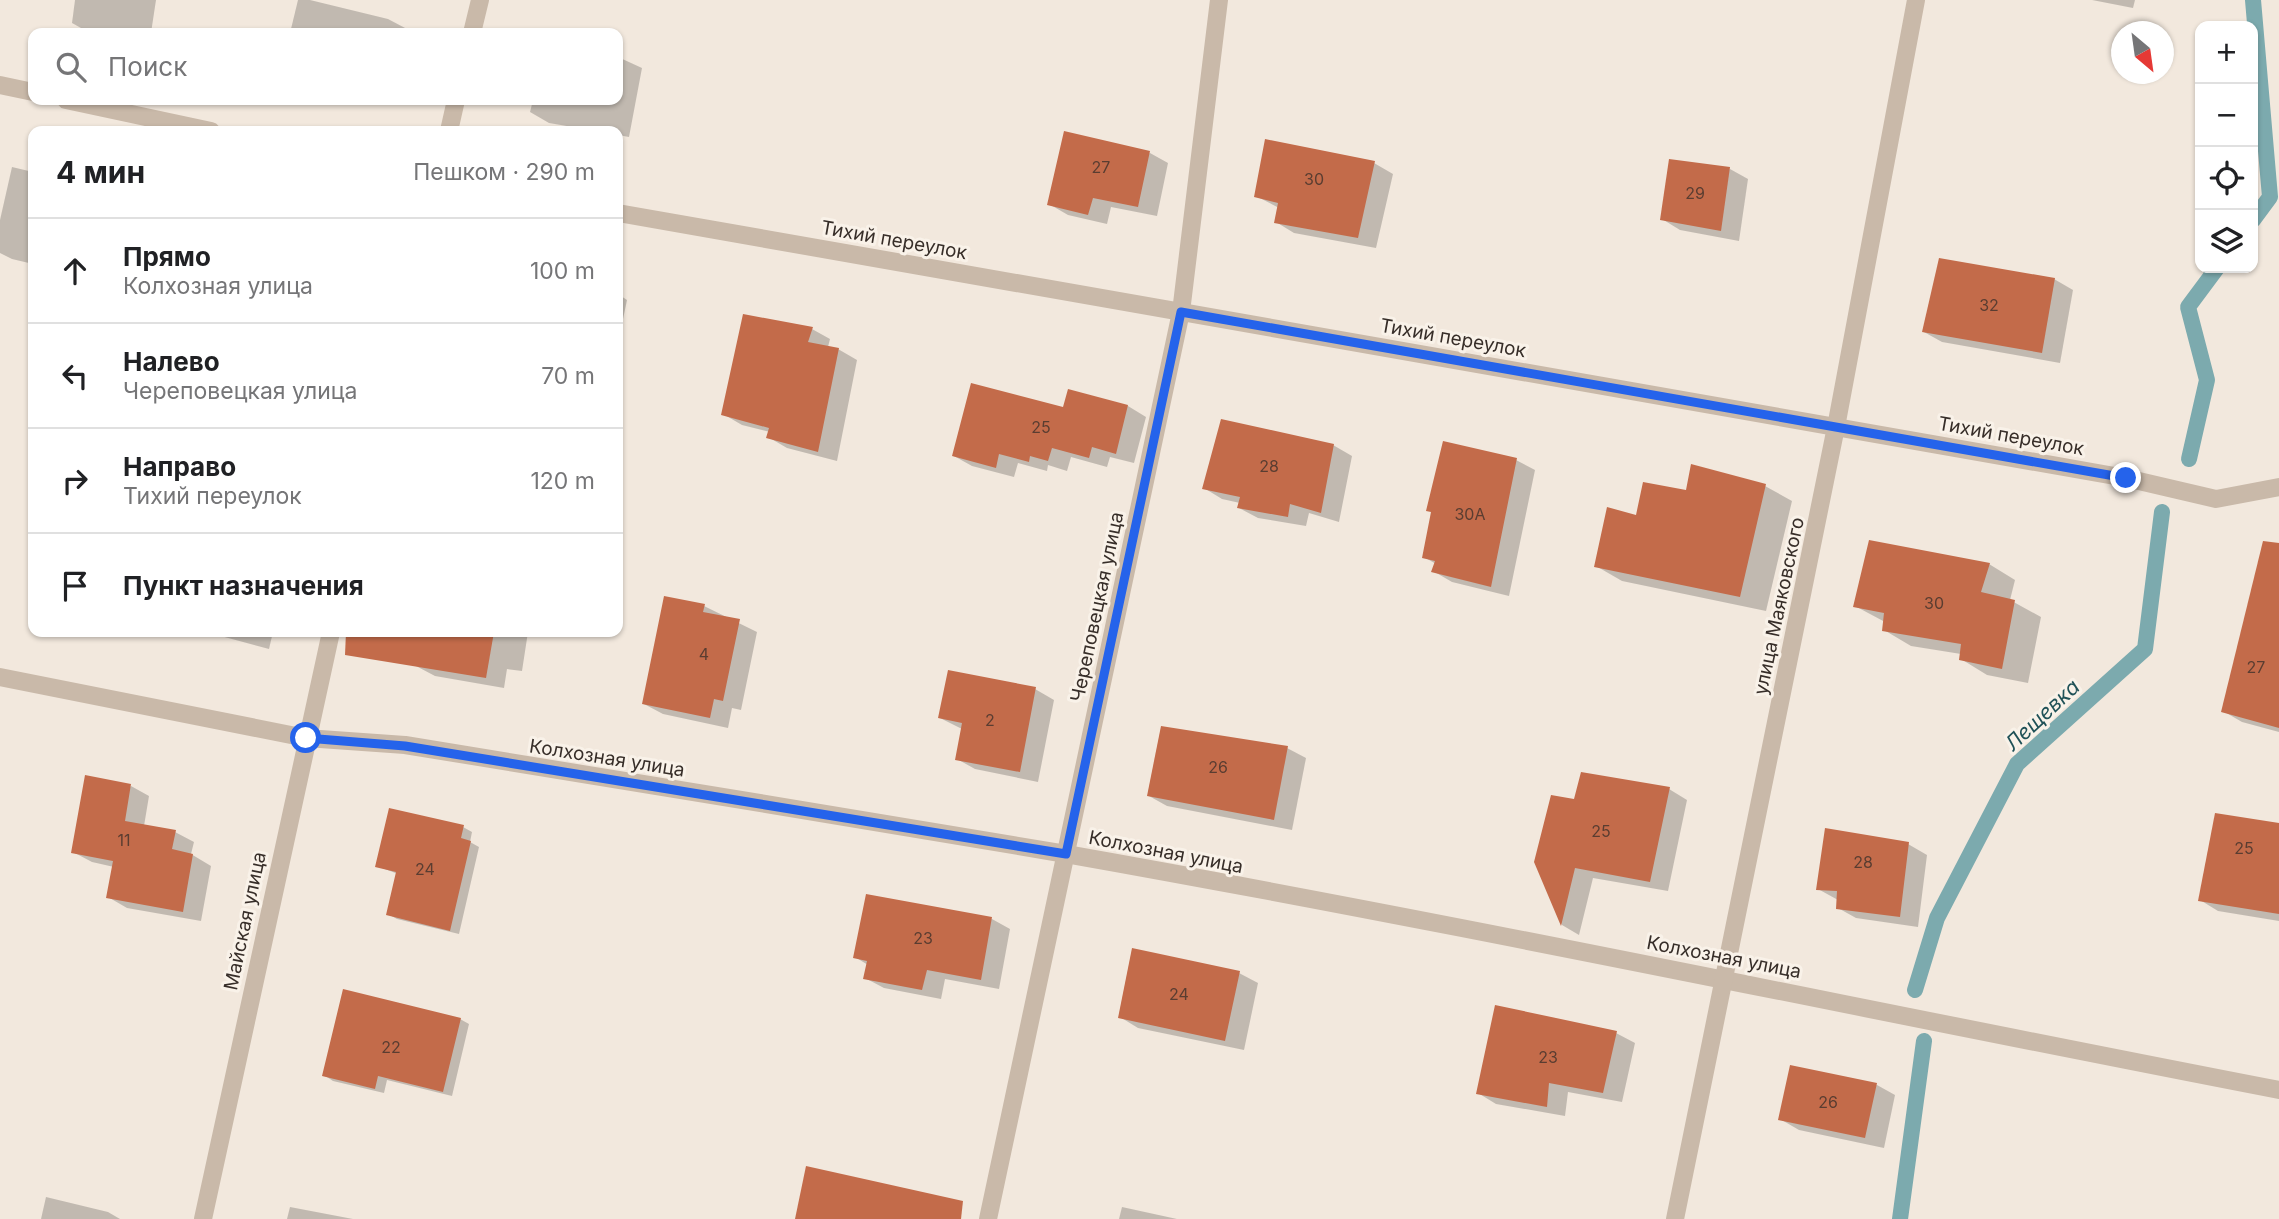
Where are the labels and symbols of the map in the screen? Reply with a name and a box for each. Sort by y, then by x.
north arrow [2111,21,2174,84]
house number: 27 [1092,157,1110,177]
house number: 30 [1304,169,1324,189]
house number: 29 [1685,183,1705,203]
street label: Тихий переулок [819,216,969,264]
house number: 32 [1979,295,1999,315]
street label: Тихий переулок [1378,314,1528,362]
street label: Тихий переулок [1936,412,2086,460]
house number: 25 [1031,417,1051,437]
house number: 28 [1259,456,1279,476]
route end [2110,462,2141,493]
house number: 30А [1454,504,1486,524]
street label: Череповецкая улица [1066,510,1128,704]
street label: улица Маяковского [1749,515,1809,697]
house number: 30 [1924,593,1944,613]
house number: 4 [699,644,709,664]
house number: 27 [2247,657,2265,677]
water label: Лещевка [1999,674,2085,756]
house number: 2 [985,710,995,730]
route start [290,722,321,753]
street label: Колхозная улица [528,734,686,782]
house number: 26 [1208,757,1228,777]
house number: 25 [1591,821,1611,841]
street label: Колхозная улица [1087,826,1245,878]
house number: 11 [117,830,131,850]
house number: 25 [2234,838,2254,858]
street label: Майская улица [219,850,271,992]
house number: 28 [1853,852,1873,872]
house number: 24 [415,859,435,879]
house number: 23 [913,928,933,948]
street label: Колхозная улица [1645,931,1803,983]
house number: 24 [1169,984,1189,1004]
house number: 22 [381,1037,401,1057]
house number: 23 [1538,1047,1558,1067]
house number: 26 [1818,1092,1838,1112]

